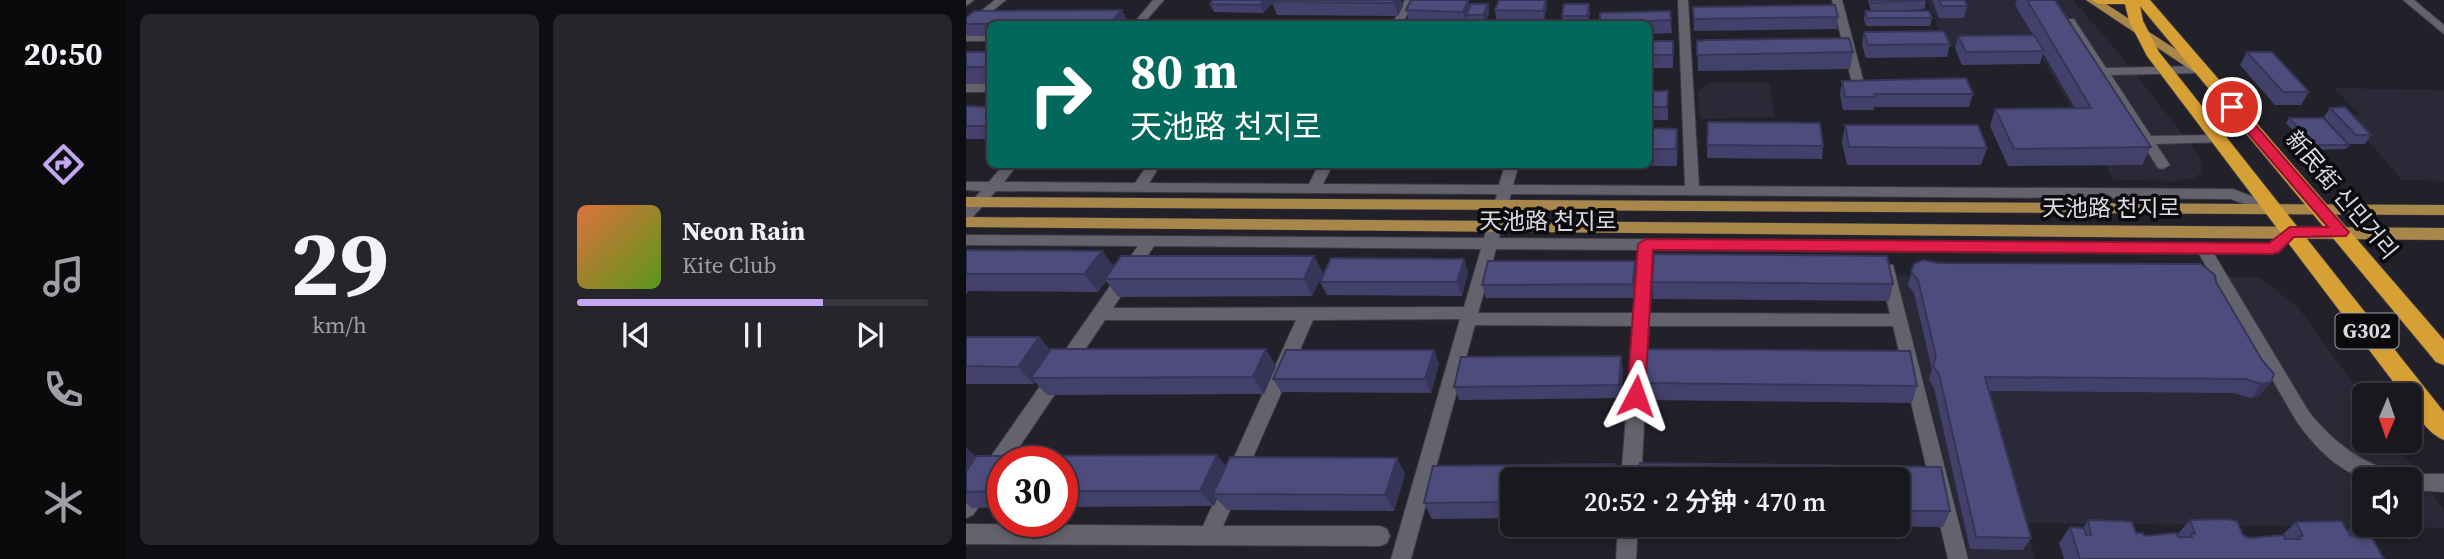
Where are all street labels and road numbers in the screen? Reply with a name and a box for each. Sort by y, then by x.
street label: 新民街 신민거리 [2279,124,2405,266]
street label: 天池路 천지로 [2042,192,2180,224]
street label: 天池路 천지로 [1479,205,1617,237]
road number: G302 [2336,314,2398,348]

